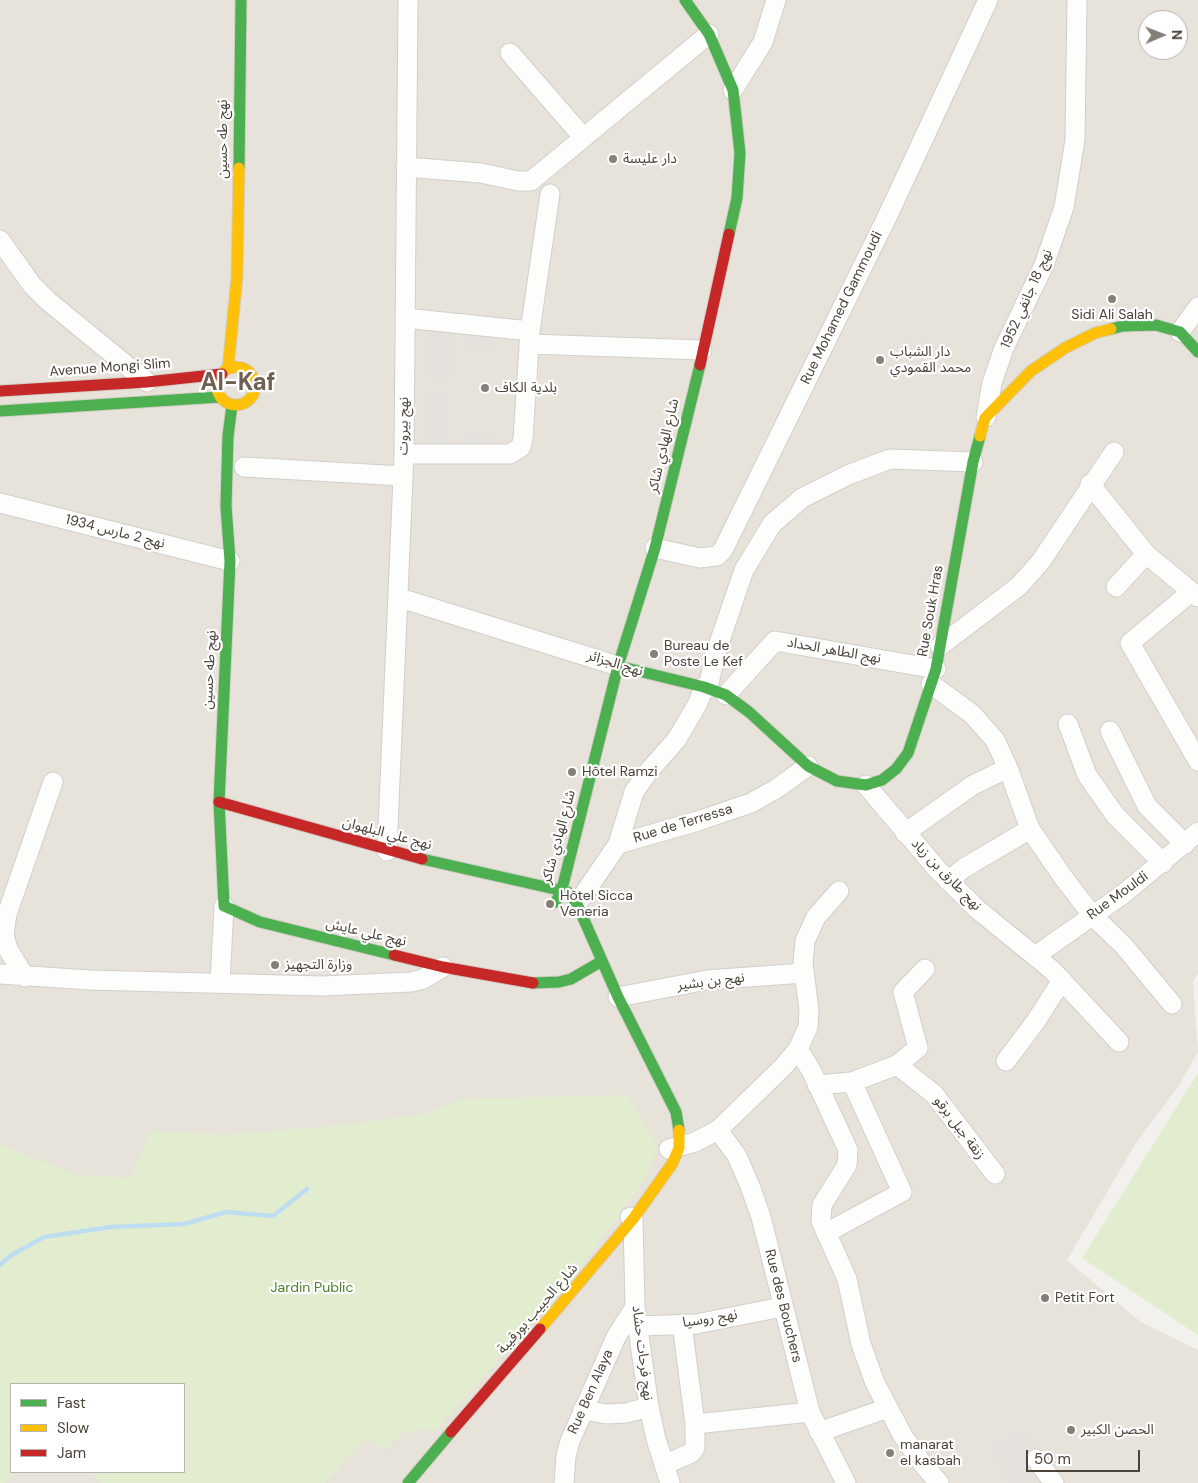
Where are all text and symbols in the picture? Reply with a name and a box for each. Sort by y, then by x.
north arrow [1138,10,1188,60]
text: N [1168,29,1186,40]
street label: نهج طه حسين [215,99,231,179]
place label: دار عليسة [623,151,677,167]
marker: دار عليسة [607,153,619,165]
street label: Rue Mohamed Gammoudi [798,229,886,387]
street label: نهج 18 جانفي 1952 [998,247,1056,351]
marker: Sidi Ali Salah [1106,293,1118,305]
place label: Sidi Ali Salah [1071,307,1153,323]
place label: دار الشباب محمد القمودي [890,344,971,377]
marker: دار الشباب محمد القمودي [874,354,886,366]
street label: Avenue Mongi Slim [49,355,171,381]
district label: Al-Kaf [200,370,276,398]
place label: بلدية الكاف [495,380,557,396]
marker: بلدية الكاف [479,382,491,394]
street label: نهج بيروت [395,397,413,455]
street label: شارع الهادي شاكر [645,397,683,495]
street label: نهج 2 مارس 1934 [64,512,166,552]
street label: Rue Souk Hras [915,564,947,658]
street label: نهج طه حسين [200,630,220,710]
street label: نهج الطاهر الحداد [786,634,882,668]
place label: Bureau de Poste Le Kef [664,638,743,670]
street label: نهج الجزائر [585,648,645,680]
marker: Bureau de Poste Le Kef [648,648,660,660]
place label: Hôtel Ramzi [582,764,658,780]
marker: Hôtel Ramzi [566,766,578,778]
street label: شارع الهادي شاكر [538,788,580,886]
street label: Rue de Terressa [631,801,735,847]
street label: نهج علي البلهوان [341,814,433,854]
street label: نهج طارق بن زياد [907,835,985,915]
street label: Rue Mouldi [1084,868,1152,924]
place label: Hôtel Sicca Veneria [560,888,633,920]
marker: Hôtel Sicca Veneria [544,898,556,910]
street label: نهج علي عايش [324,916,408,950]
place label: وزارة التجهيز [285,957,352,973]
marker: وزارة التجهيز [269,959,281,971]
street label: نهج بن بشير [676,970,746,994]
street label: زنقة جبل برقو [930,1093,988,1163]
street label: Rue des Bouchers [761,1247,805,1365]
street label: شارع الحبيب بورقيبة [494,1260,582,1358]
park label: Jardin Public [271,1280,353,1296]
place label: Petit Fort [1055,1290,1115,1306]
marker: Petit Fort [1039,1292,1051,1304]
street label: نهج فرحات حشاد [628,1304,656,1402]
street label: نهج روسيا [681,1306,739,1332]
street label: Rue Ben Alaya [565,1347,617,1437]
legend [10,1383,185,1473]
text: Fast [57,1393,86,1413]
text: Slow [57,1418,89,1438]
place label: الحصن الكبير [1081,1422,1154,1438]
marker: الحصن الكبير [1065,1424,1077,1436]
place label: manarat el kasbah [900,1437,961,1470]
scale bar [1028,1440,1142,1472]
text: Jam [57,1443,86,1463]
marker: manarat el kasbah [884,1447,896,1459]
text: 50 m [1034,1449,1071,1469]

